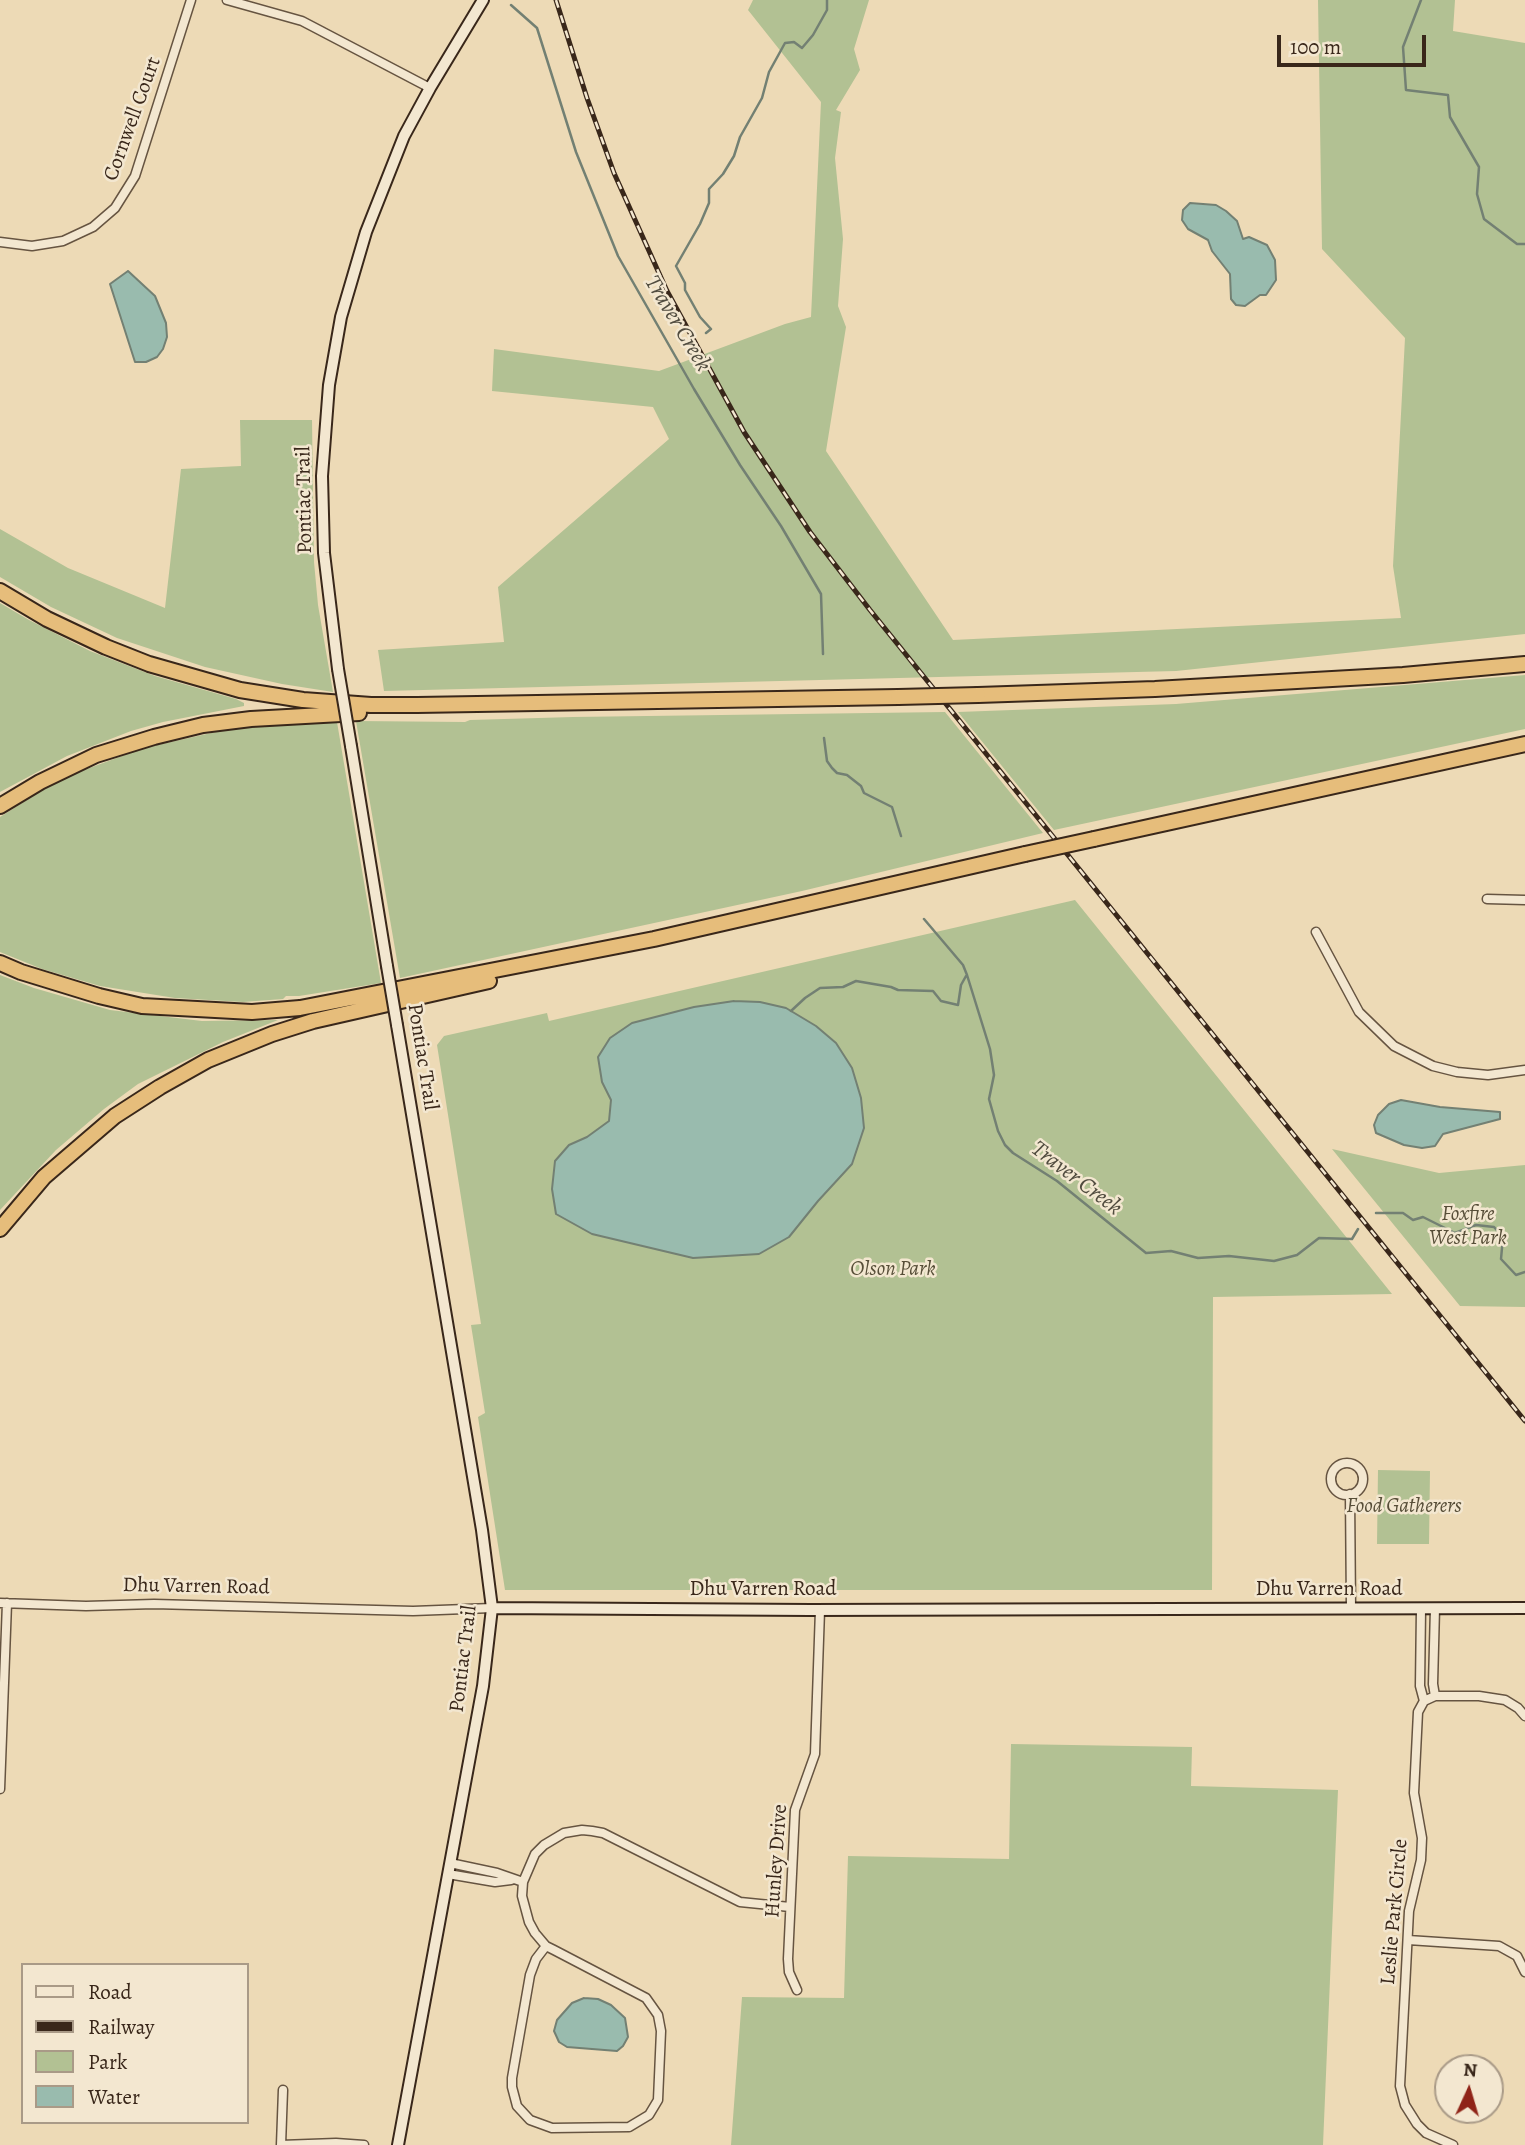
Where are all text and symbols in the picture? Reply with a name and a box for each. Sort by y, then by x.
scale bar [1280,21,1429,65]
text: 100 m [1290,33,1341,61]
street label: Cornwell Court [99,54,167,184]
water label: Traver Creek [638,271,716,377]
street label: Pontiac Trail [291,446,319,554]
street label: Pontiac Trail [401,1002,443,1112]
water label: Traver Creek [1025,1136,1127,1222]
park label: Foxfire West Park [1429,1202,1507,1252]
park label: Olson Park [850,1257,936,1283]
park label: Food Gatherers [1346,1494,1462,1520]
street label: Dhu Varren Road [122,1573,270,1601]
street label: Dhu Varren Road [689,1577,837,1603]
street label: Dhu Varren Road [1255,1577,1403,1603]
street label: Pontiac Trail [445,1604,483,1714]
street label: Hunley Drive [760,1803,794,1919]
street label: Leslie Park Circle [1376,1838,1414,1986]
legend [21,1963,248,2124]
text: Road [88,1978,132,2006]
text: Railway [88,2013,154,2041]
text: Park [88,2048,127,2076]
north arrow [1434,2054,1504,2124]
text: N [1463,2057,1478,2083]
text: Water [88,2083,140,2111]

